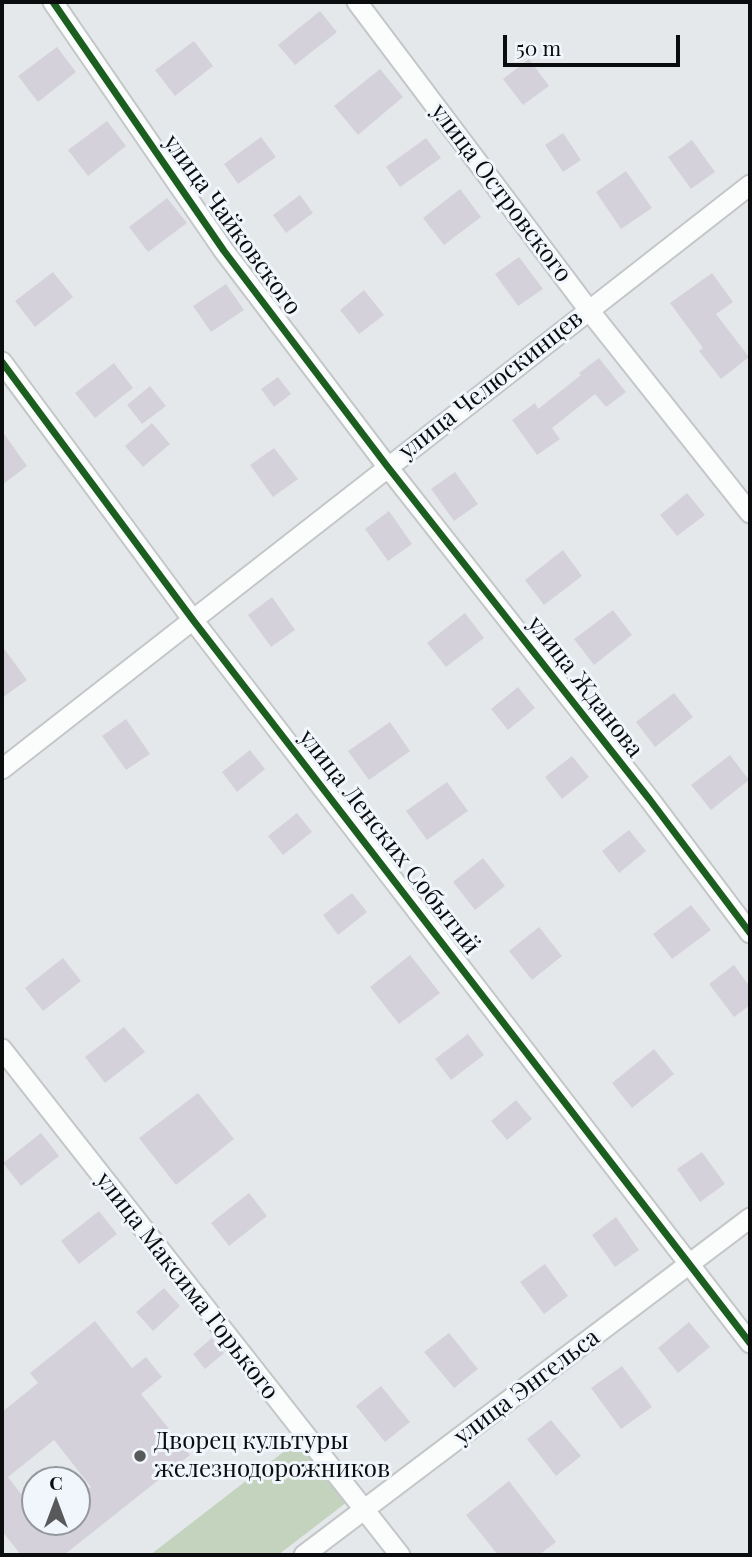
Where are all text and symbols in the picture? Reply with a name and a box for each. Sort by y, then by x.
scale bar [507,21,684,65]
text: 50 m [516,33,561,61]
street label: улица Островского [424,98,578,288]
street label: улица Чайковского [157,129,307,321]
street label: улица Челюскинцев [393,304,589,466]
street label: улица Жданова [521,610,649,764]
street label: улица Ленских Событий [292,724,486,960]
street label: улица Максима Горького [89,1167,285,1405]
street label: улица Энгельса [449,1323,605,1451]
place label: Дворец культуры железнодорожников [154,1428,390,1484]
marker: Дворец культуры железнодорожников [132,1448,148,1464]
north arrow [21,1466,91,1536]
text: С [49,1469,63,1495]

